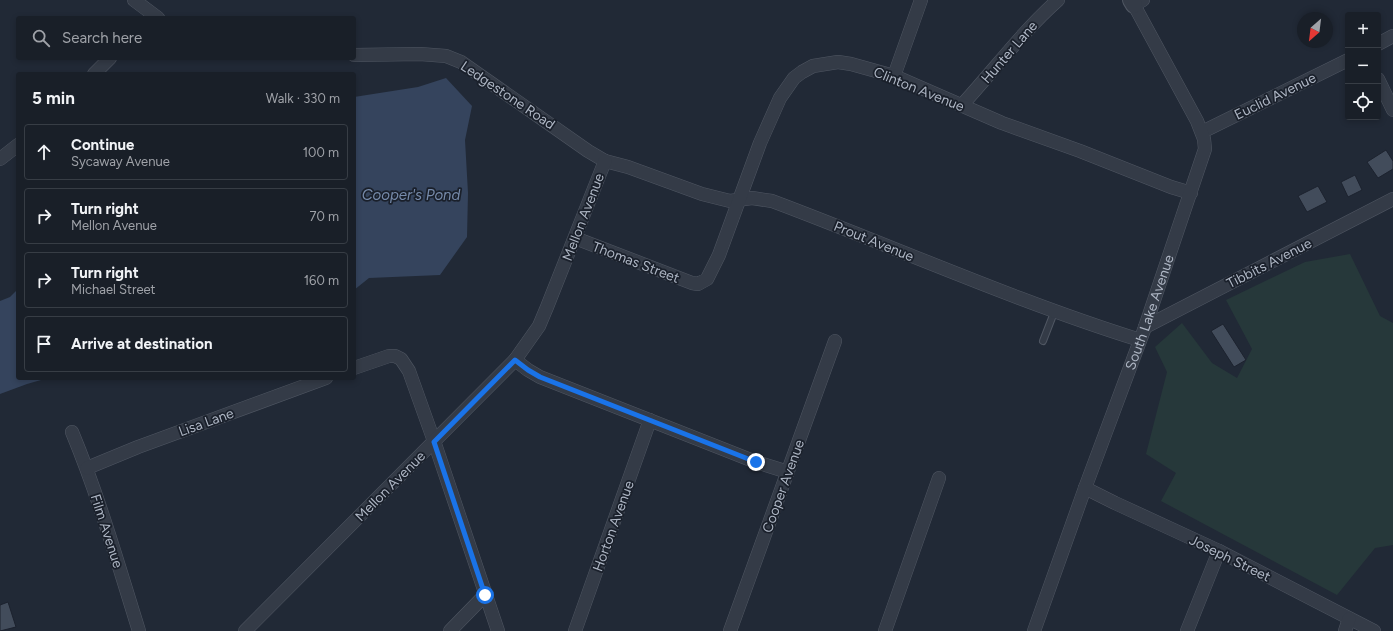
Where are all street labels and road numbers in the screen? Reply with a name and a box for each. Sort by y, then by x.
street label: Hunter Lane [978,17,1041,87]
street label: Ledgestone Road [457,58,558,133]
street label: Clinton Avenue [871,64,967,115]
street label: Euclid Avenue [1231,69,1319,124]
street label: Mellon Avenue [559,171,608,263]
street label: Prout Avenue [831,218,917,265]
street label: Tibbits Avenue [1224,235,1315,292]
street label: Thomas Street [590,238,682,287]
street label: South Lake Avenue [1122,252,1178,372]
street label: Lisa Lane [176,405,236,440]
street label: Cooper Avenue [759,437,808,535]
street label: Mellon Avenue [352,447,429,525]
street label: Horton Avenue [589,478,638,574]
street label: Film Avenue [87,492,127,571]
street label: Joseph Street [1186,531,1273,585]

